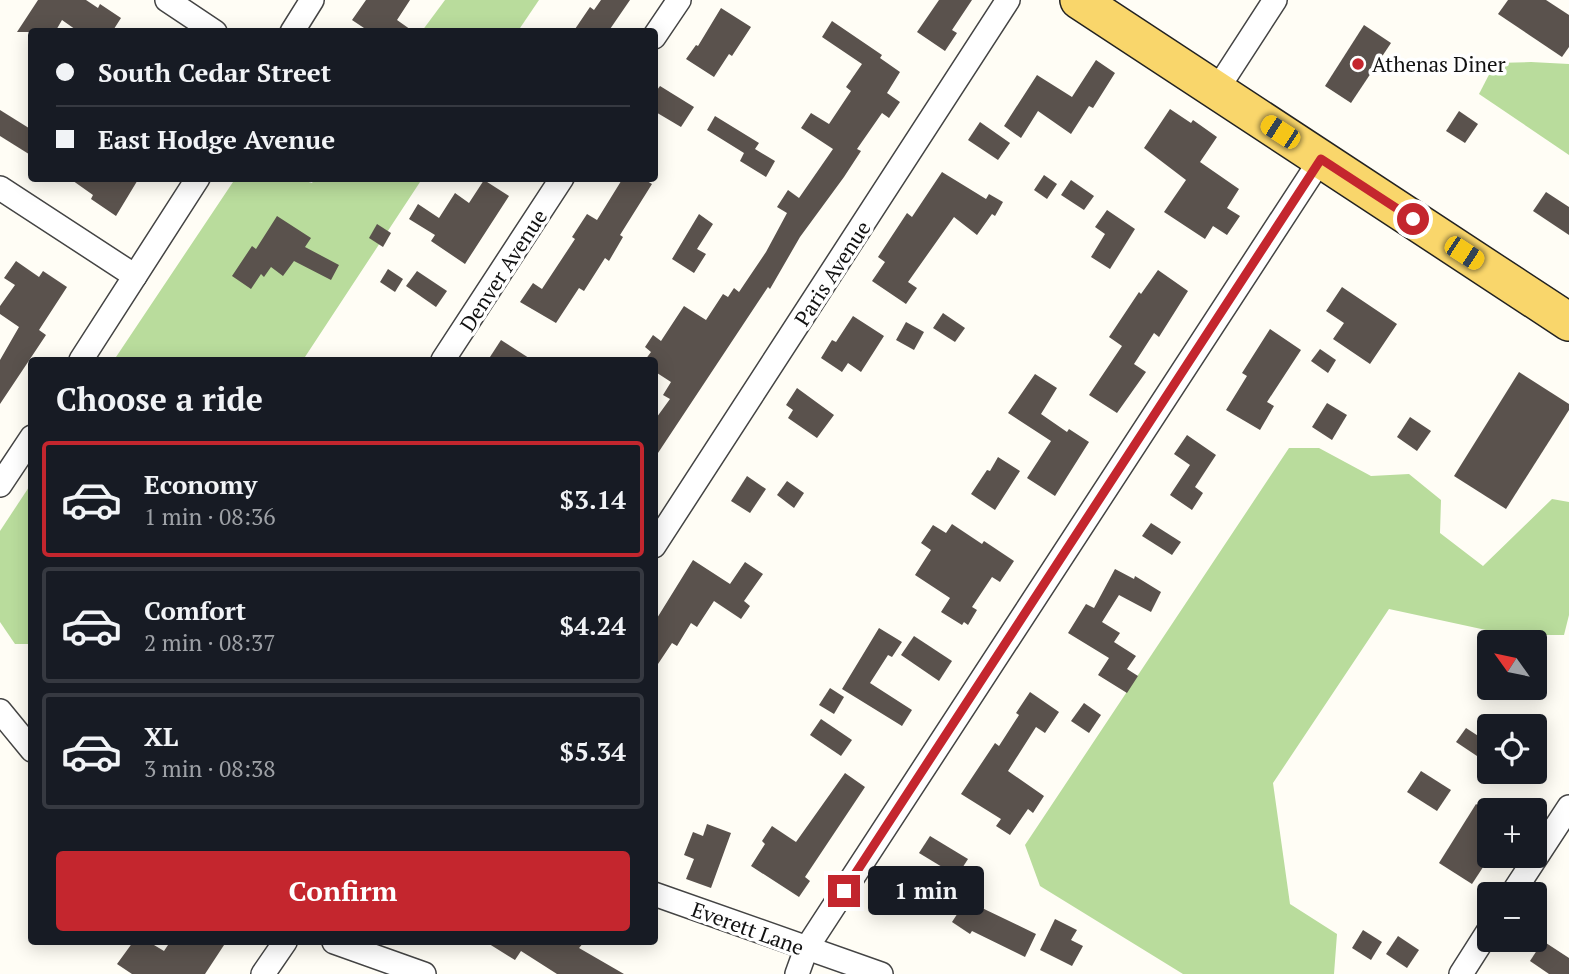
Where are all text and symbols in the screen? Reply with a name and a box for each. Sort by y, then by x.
place label: Athenas Diner [1372,50,1506,78]
text: South Cedar Street [98,55,331,89]
marker: Athenas Diner [1350,56,1366,72]
car [1257,112,1304,152]
text: East Hodge Avenue [98,122,335,156]
route start [1397,203,1429,235]
street label: Denver Avenue [453,204,553,336]
street label: Paris Avenue [788,215,876,331]
car [1441,233,1488,273]
text: Choose a ride [56,378,263,420]
text: Economy [144,467,257,501]
icon: car [60,468,123,531]
text: $3.14 [560,482,626,516]
text: 1 min · 08:36 [144,501,276,532]
text: Comfort [144,593,246,627]
icon: car [60,594,123,657]
text: $4.24 [560,608,626,642]
text: 2 min · 08:37 [144,627,276,658]
north arrow [1477,630,1547,700]
map controls [1477,630,1547,952]
button: locate [1477,714,1547,784]
text: XL [144,719,178,753]
icon: car [60,720,123,783]
text: $5.34 [560,734,626,768]
text: 3 min · 08:38 [144,753,276,784]
button: + [1477,798,1547,868]
button: Confirm [56,851,630,931]
callout: 1 min [868,866,984,916]
route end [828,875,860,907]
text: 1 min [895,875,957,906]
button: − [1477,882,1547,952]
street label: Everett Lane [688,895,808,961]

